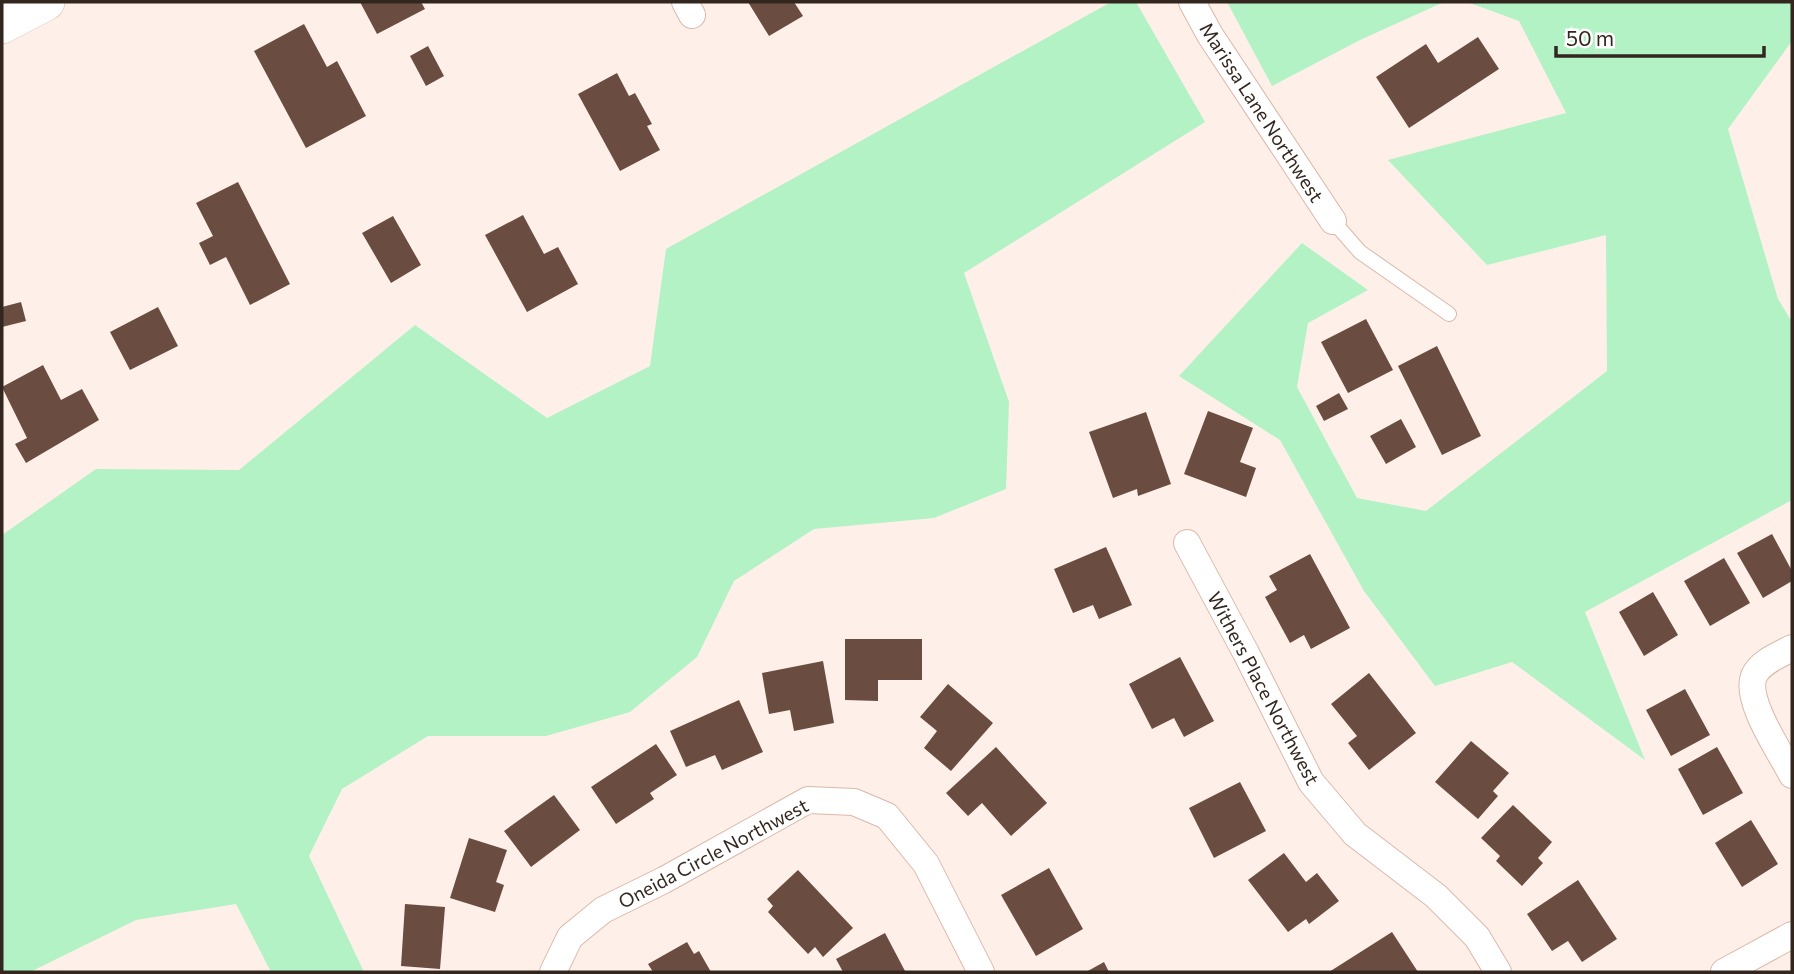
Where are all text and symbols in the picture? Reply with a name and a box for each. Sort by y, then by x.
scale bar [1556,14,1764,58]
street label: Marissa Lane Northwest [1195,18,1329,206]
text: 50 m [1566,25,1614,50]
street label: Withers Place Northwest [1203,588,1325,789]
street label: Oneida Circle Northwest [614,793,812,913]

